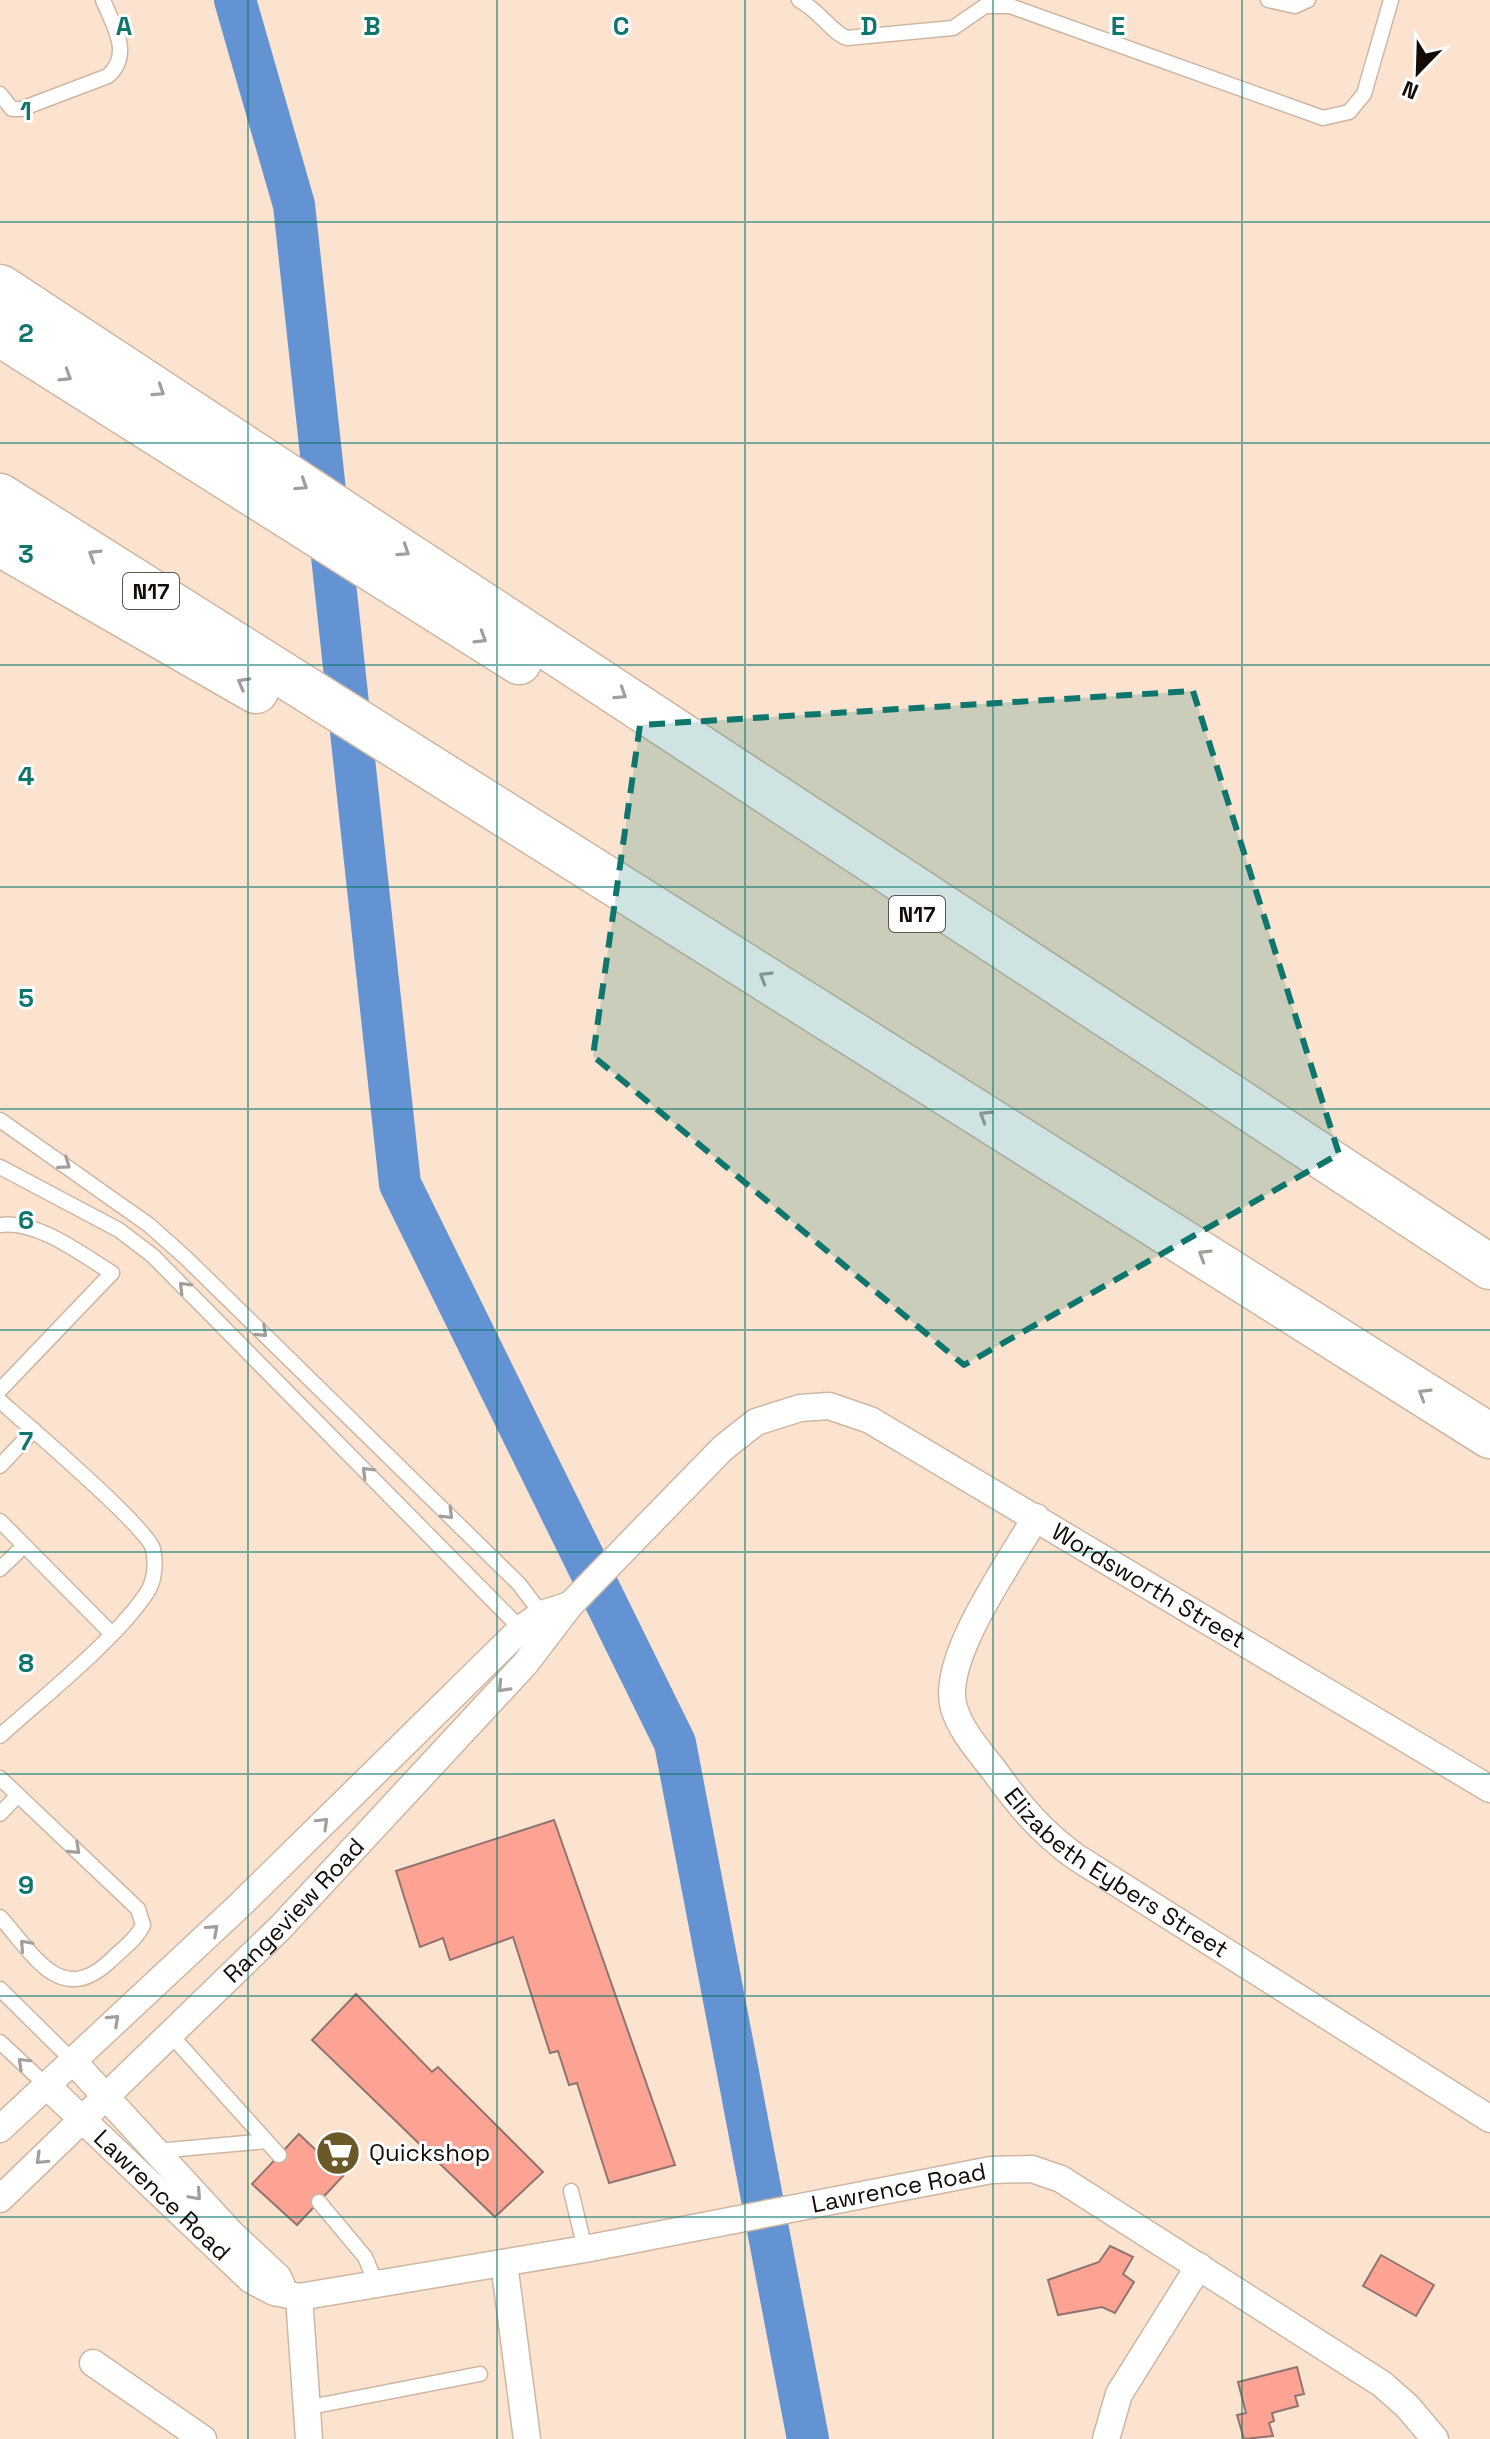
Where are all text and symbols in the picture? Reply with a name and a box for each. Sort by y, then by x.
text: A [116,9,133,43]
text: B [363,9,381,43]
text: C [613,9,629,43]
text: D [860,9,878,43]
text: E [1111,9,1125,43]
north arrow [1378,32,1458,112]
text: N [1398,75,1422,106]
text: 1 [20,94,32,128]
text: 2 [18,316,34,350]
one-way arrow [57,366,72,381]
one-way arrow [150,382,165,397]
one-way arrow [293,475,307,490]
text: 3 [18,537,34,571]
one-way arrow [395,542,409,557]
one-way arrow [88,549,102,564]
road number: N17 [123,573,179,609]
one-way arrow [472,629,487,644]
one-way arrow [238,677,252,693]
one-way arrow [613,684,627,699]
text: 4 [18,759,34,793]
road number: N17 [889,896,945,932]
one-way arrow [759,972,774,987]
text: 5 [18,981,34,1015]
one-way arrow [979,1111,993,1126]
one-way arrow [56,1154,70,1169]
text: 6 [18,1203,34,1237]
one-way arrow [1198,1250,1213,1265]
one-way arrow [179,1282,193,1296]
one-way arrow [253,1323,267,1338]
one-way arrow [1418,1389,1433,1404]
text: 7 [19,1424,33,1458]
one-way arrow [362,1467,376,1481]
one-way arrow [439,1505,453,1519]
street label: Wordsworth Street [1046,1516,1251,1655]
text: 8 [18,1646,34,1680]
one-way arrow [498,1678,513,1692]
street label: Elizabeth Eybers Street [998,1781,1235,1965]
one-way arrow [314,1817,328,1832]
street label: Rangeview Road [217,1831,371,1989]
one-way arrow [66,1839,80,1854]
text: 9 [18,1868,34,1902]
one-way arrow [203,1925,218,1939]
one-way arrow [21,1939,35,1954]
one-way arrow [105,2016,120,2030]
one-way arrow [18,2058,32,2073]
street label: Lawrence Road [87,2123,237,2267]
supermarket icon: Quickshop [314,2129,362,2177]
place label: Quickshop [369,2137,490,2168]
one-way arrow [36,2150,50,2164]
street label: Lawrence Road [809,2155,989,2220]
one-way arrow [187,2185,201,2200]

